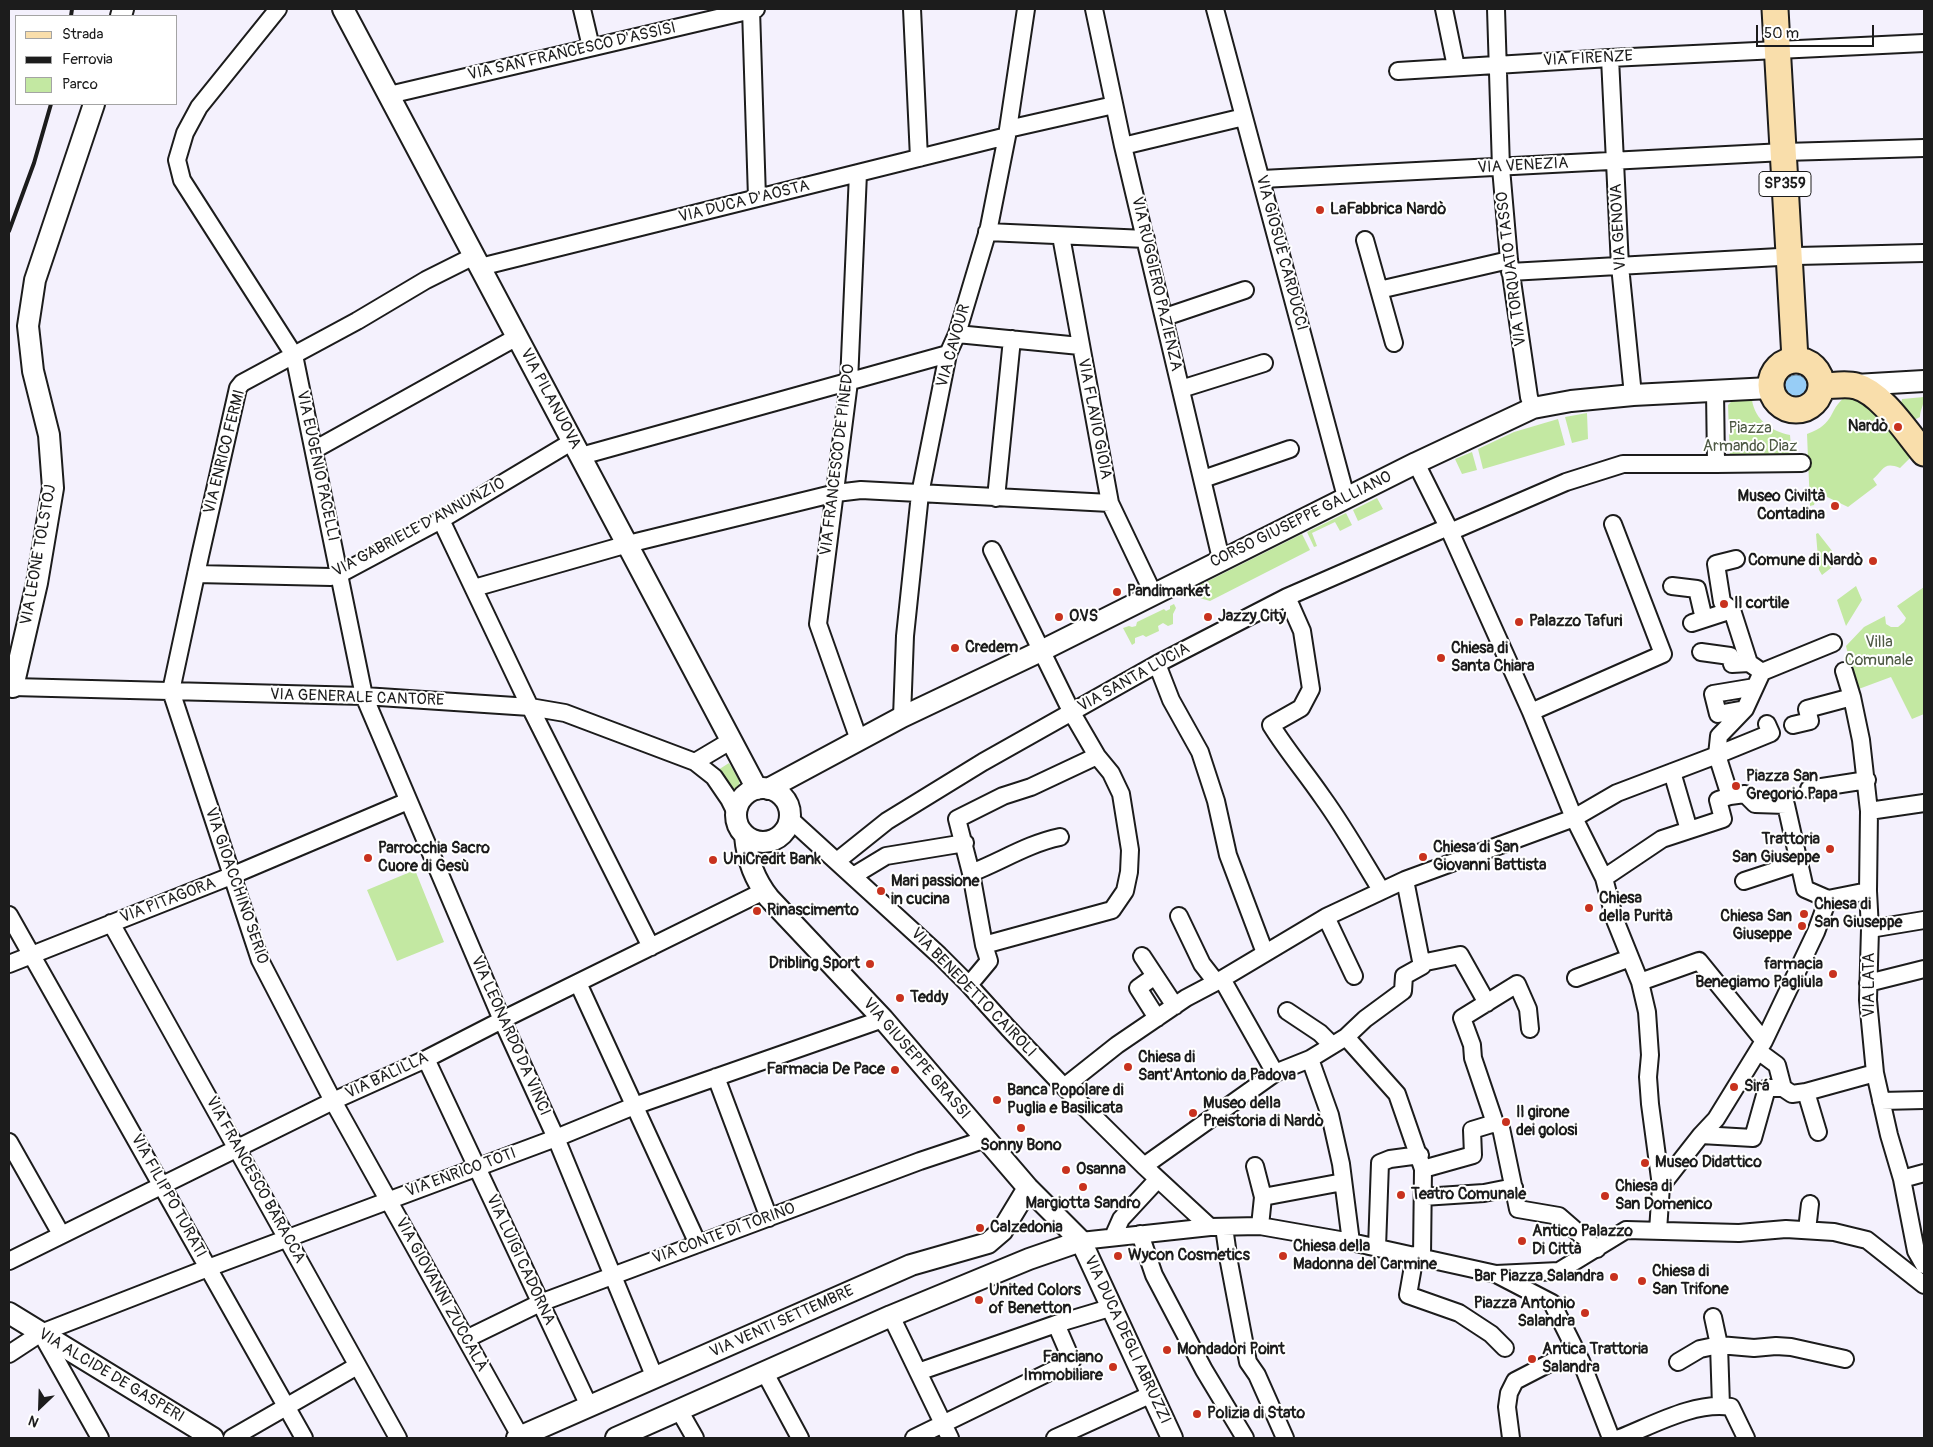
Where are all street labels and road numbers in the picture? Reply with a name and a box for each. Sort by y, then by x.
street label: VIA SAN FRANCESCO D'ASSISI [466,19,678,85]
street label: VIA FIRENZE [1543,47,1633,71]
street label: VIA VENEZIA [1477,154,1569,178]
road number: SP359 [1759,172,1811,196]
street label: VIA GIOSUÈ CARDUCCI [1251,173,1311,333]
street label: VIA DUCA D'AOSTA [677,176,811,228]
street label: VIA GENOVA [1607,183,1631,271]
street label: VIA TORQUATO TASSO [1493,190,1531,348]
street label: VIA RUGGIERO PAZIENZA [1127,195,1185,373]
street label: VIA CAVOUR [933,302,975,390]
street label: VIA PILANUOVA [515,345,585,453]
street label: VIA FLAVIO GIOIA [1073,357,1115,481]
street label: VIA FRANCESCO DE PINEDO [817,363,859,557]
street label: VIA ENRICO FERMI [200,388,250,516]
street label: VIA EUGENIO PACELLI [292,389,342,543]
street label: CORSO GIUSEPPE GALLIANO [1207,468,1395,572]
street label: VIA GABRIELE D'ANNUNZIO [329,474,509,582]
street label: VIA LEONE TOLSTOJ [17,483,61,627]
street label: VIA SANTA LUCIA [1075,639,1193,717]
street label: VIA GENERALE CANTORE [269,685,445,711]
street label: VIA GIOACCHINO SERIO [200,805,272,967]
street label: VIA PITAGORA [118,874,218,928]
street label: VIA BENEDETTO CAIROLI [906,924,1040,1062]
street label: VIA LEONARDO DA VINCI [466,953,554,1119]
street label: VIA LATA [1860,953,1880,1017]
street label: VIA GIUSEPPE GRASSI [858,995,974,1123]
street label: VIA BALILLA [342,1048,432,1104]
street label: VIA FRANCESCO BARACCA [201,1093,309,1267]
street label: VIA FILIPPO TURATI [126,1131,210,1261]
street label: VIA ENRICO TOTI [403,1144,519,1202]
street label: VIA LUIGI CADORNA [481,1192,559,1328]
street label: VIA CONTE DI TORINO [650,1199,798,1269]
street label: VIA GIOVANNI ZUCCALÀ [391,1215,491,1375]
street label: VIA DUCA DEGLI ABRUZZI [1080,1253,1174,1427]
street label: VIA VENTI SETTEMBRE [707,1282,857,1362]
street label: VIA ALCIDE DE GASPERI [35,1325,187,1427]

